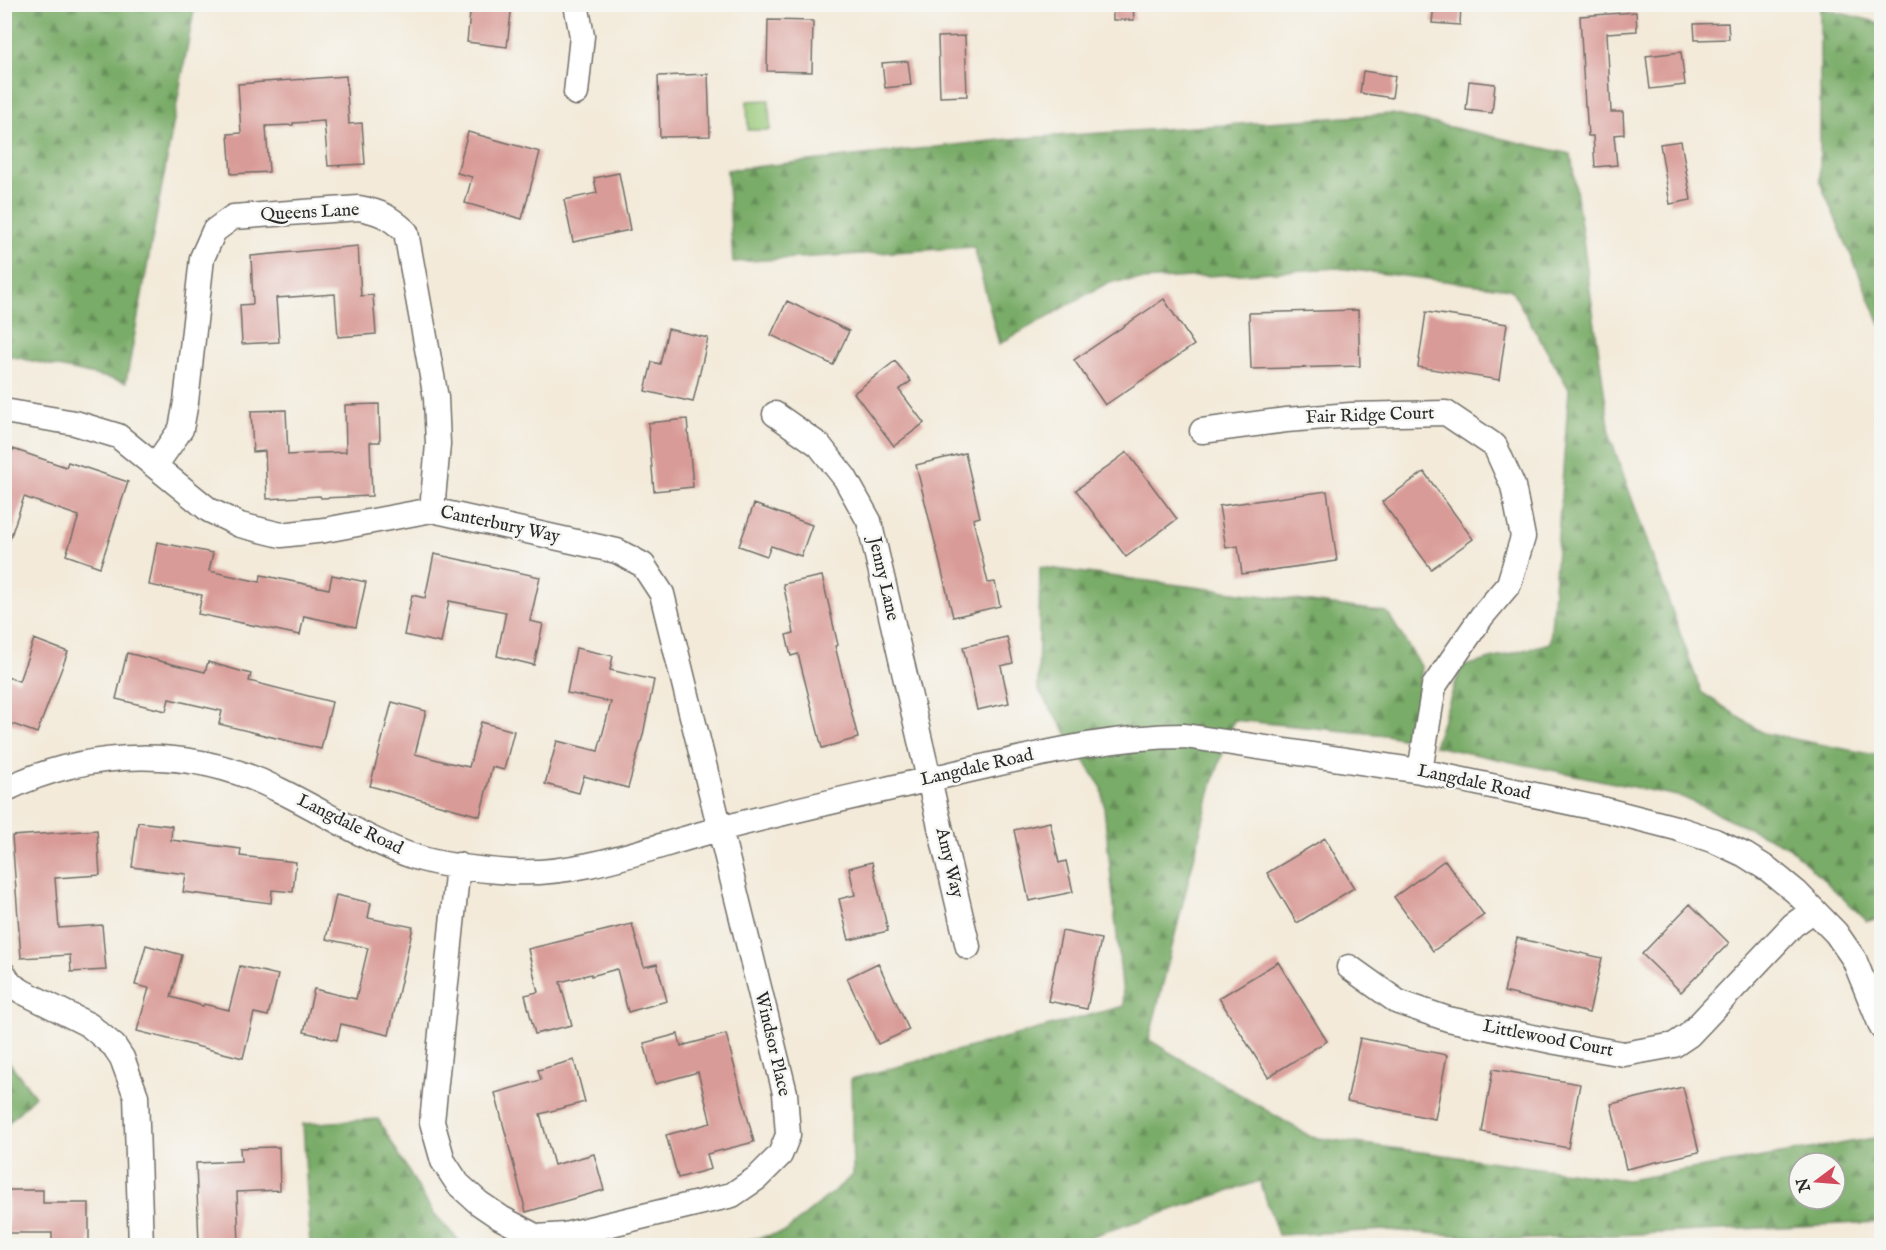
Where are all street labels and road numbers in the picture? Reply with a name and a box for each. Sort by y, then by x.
street label: Queens Lane [260,199,360,227]
street label: Fair Ridge Court [1305,402,1435,430]
street label: Canterbury Way [438,501,562,549]
street label: Jenny Lane [862,533,904,623]
street label: Langdale Road [918,744,1036,792]
street label: Langdale Road [1415,760,1533,806]
street label: Langdale Road [293,789,407,861]
street label: Amy Way [930,825,968,900]
street label: Windsor Place [749,989,795,1099]
street label: Littlewood Court [1481,1015,1615,1063]

